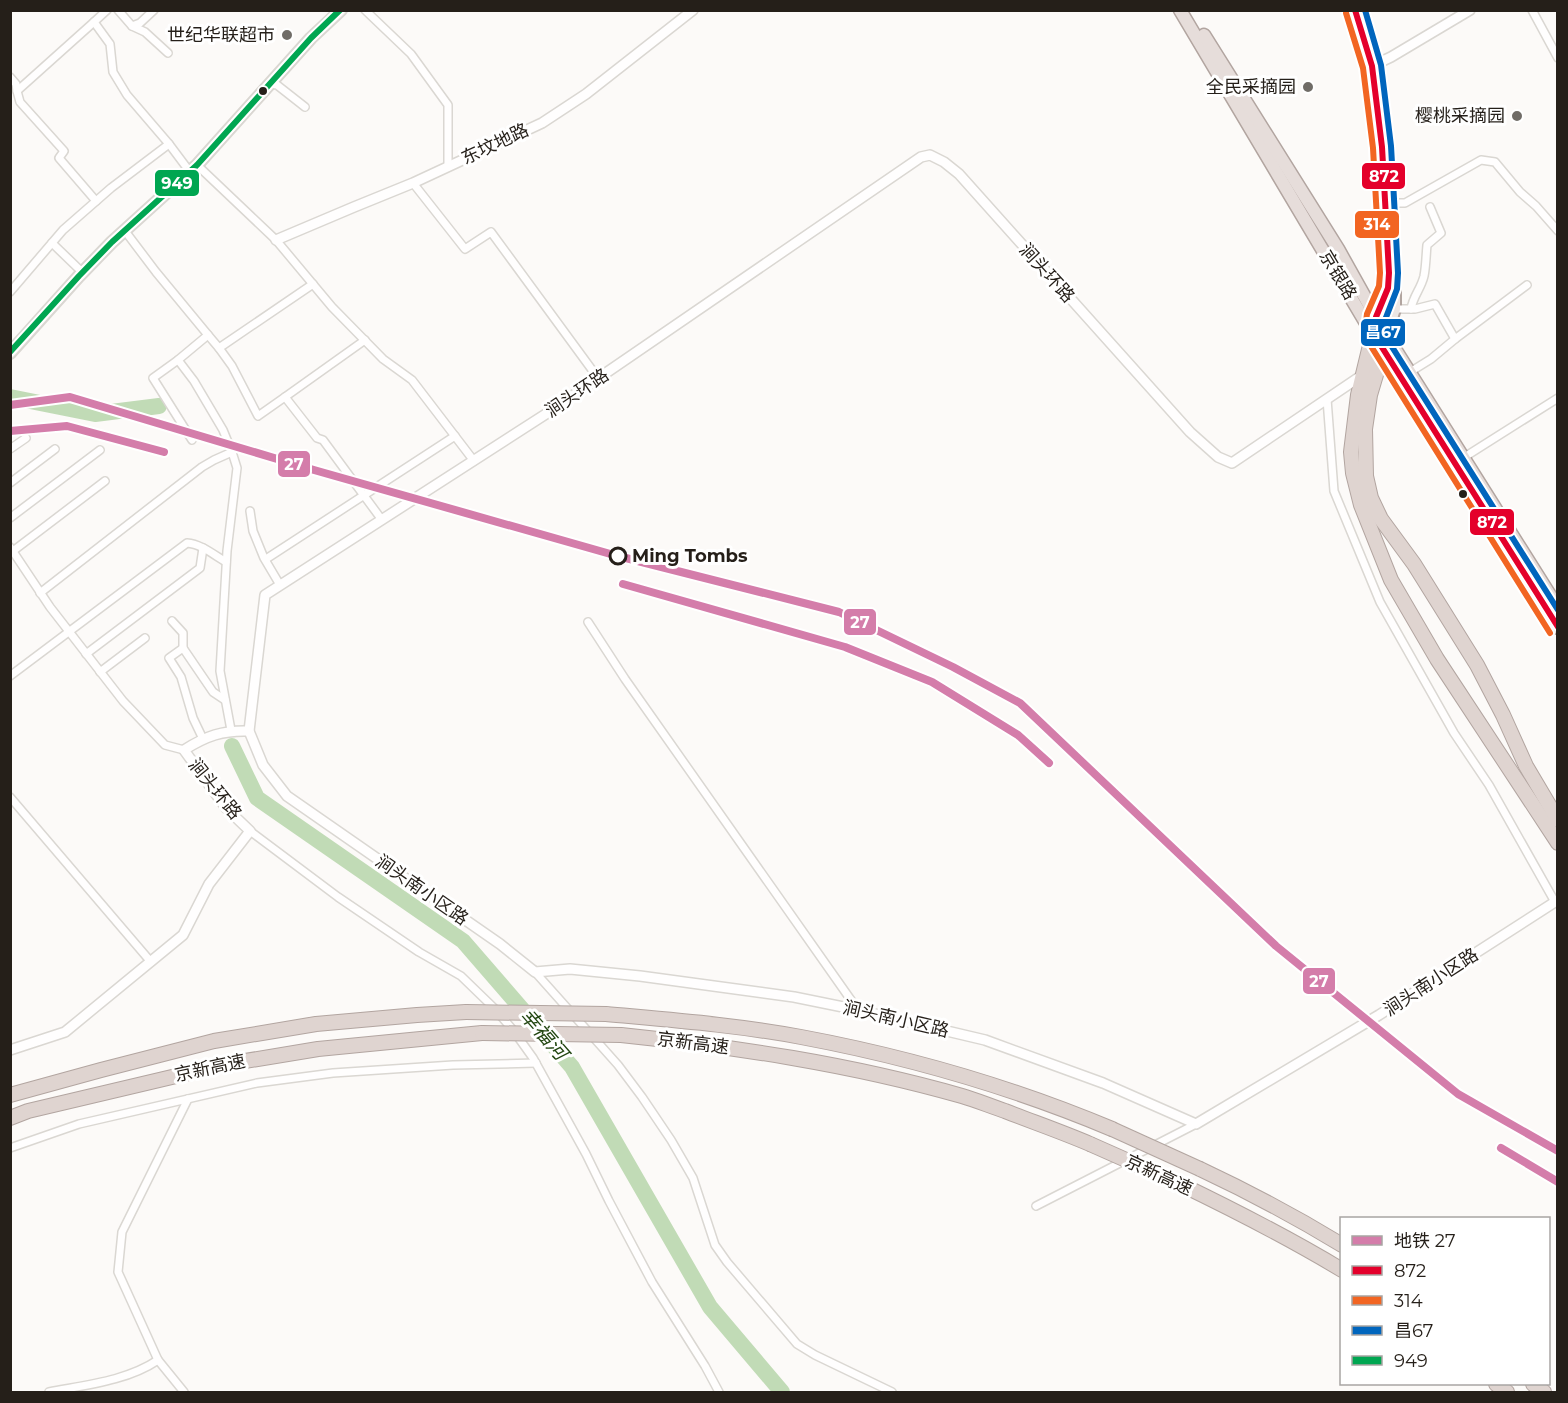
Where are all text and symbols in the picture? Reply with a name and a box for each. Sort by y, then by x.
place label: 世纪华联超市 [167,24,275,46]
marker: 世纪华联超市 [280,28,294,42]
place label: 全民采摘园 [1206,76,1296,98]
marker: 全民采摘园 [1301,80,1315,94]
unlabelled marker [257,85,269,97]
place label: 樱桃采摘园 [1415,105,1505,127]
marker: 樱桃采摘园 [1510,109,1524,123]
street label: 东坟地路 [458,119,532,169]
line badge: 872 [1361,162,1406,190]
text: 872 [1369,167,1399,186]
line badge: 949 [154,169,200,197]
text: 949 [161,174,193,193]
line badge: 314 [1354,210,1400,239]
text: 314 [1363,215,1390,234]
street label: 涧头环路 [1015,239,1079,307]
street label: 京银路 [1315,246,1361,304]
line badge: 昌67 [1360,318,1406,347]
text: 昌67 [1365,323,1401,342]
street label: 涧头环路 [541,364,613,422]
line badge: 27 [277,450,311,478]
text: 27 [284,455,304,474]
unlabelled marker [1457,488,1469,500]
line badge: 872 [1469,508,1515,536]
text: 872 [1477,513,1507,532]
place label: Ming Tombs [632,545,748,567]
marker: Ming Tombs [609,547,627,565]
line badge: 27 [843,608,877,636]
text: 27 [850,613,870,632]
street label: 涧头环路 [184,754,246,824]
street label: 涧头南小区路 [371,850,473,930]
street label: 涧头南小区路 [1380,943,1482,1021]
line badge: 27 [1302,967,1336,995]
text: 27 [1309,972,1329,991]
street label: 涧头南小区路 [841,996,951,1042]
water label: 幸福河 [515,1003,575,1068]
street label: 京新高速 [656,1028,730,1058]
street label: 京新高速 [172,1050,248,1086]
street label: 京新高速 [1122,1150,1196,1200]
legend [1340,1217,1550,1385]
text: 地铁 27 [1394,1230,1456,1252]
text: 872 [1394,1260,1426,1282]
text: 314 [1394,1290,1423,1312]
text: 昌67 [1394,1320,1433,1342]
text: 949 [1394,1350,1428,1372]

